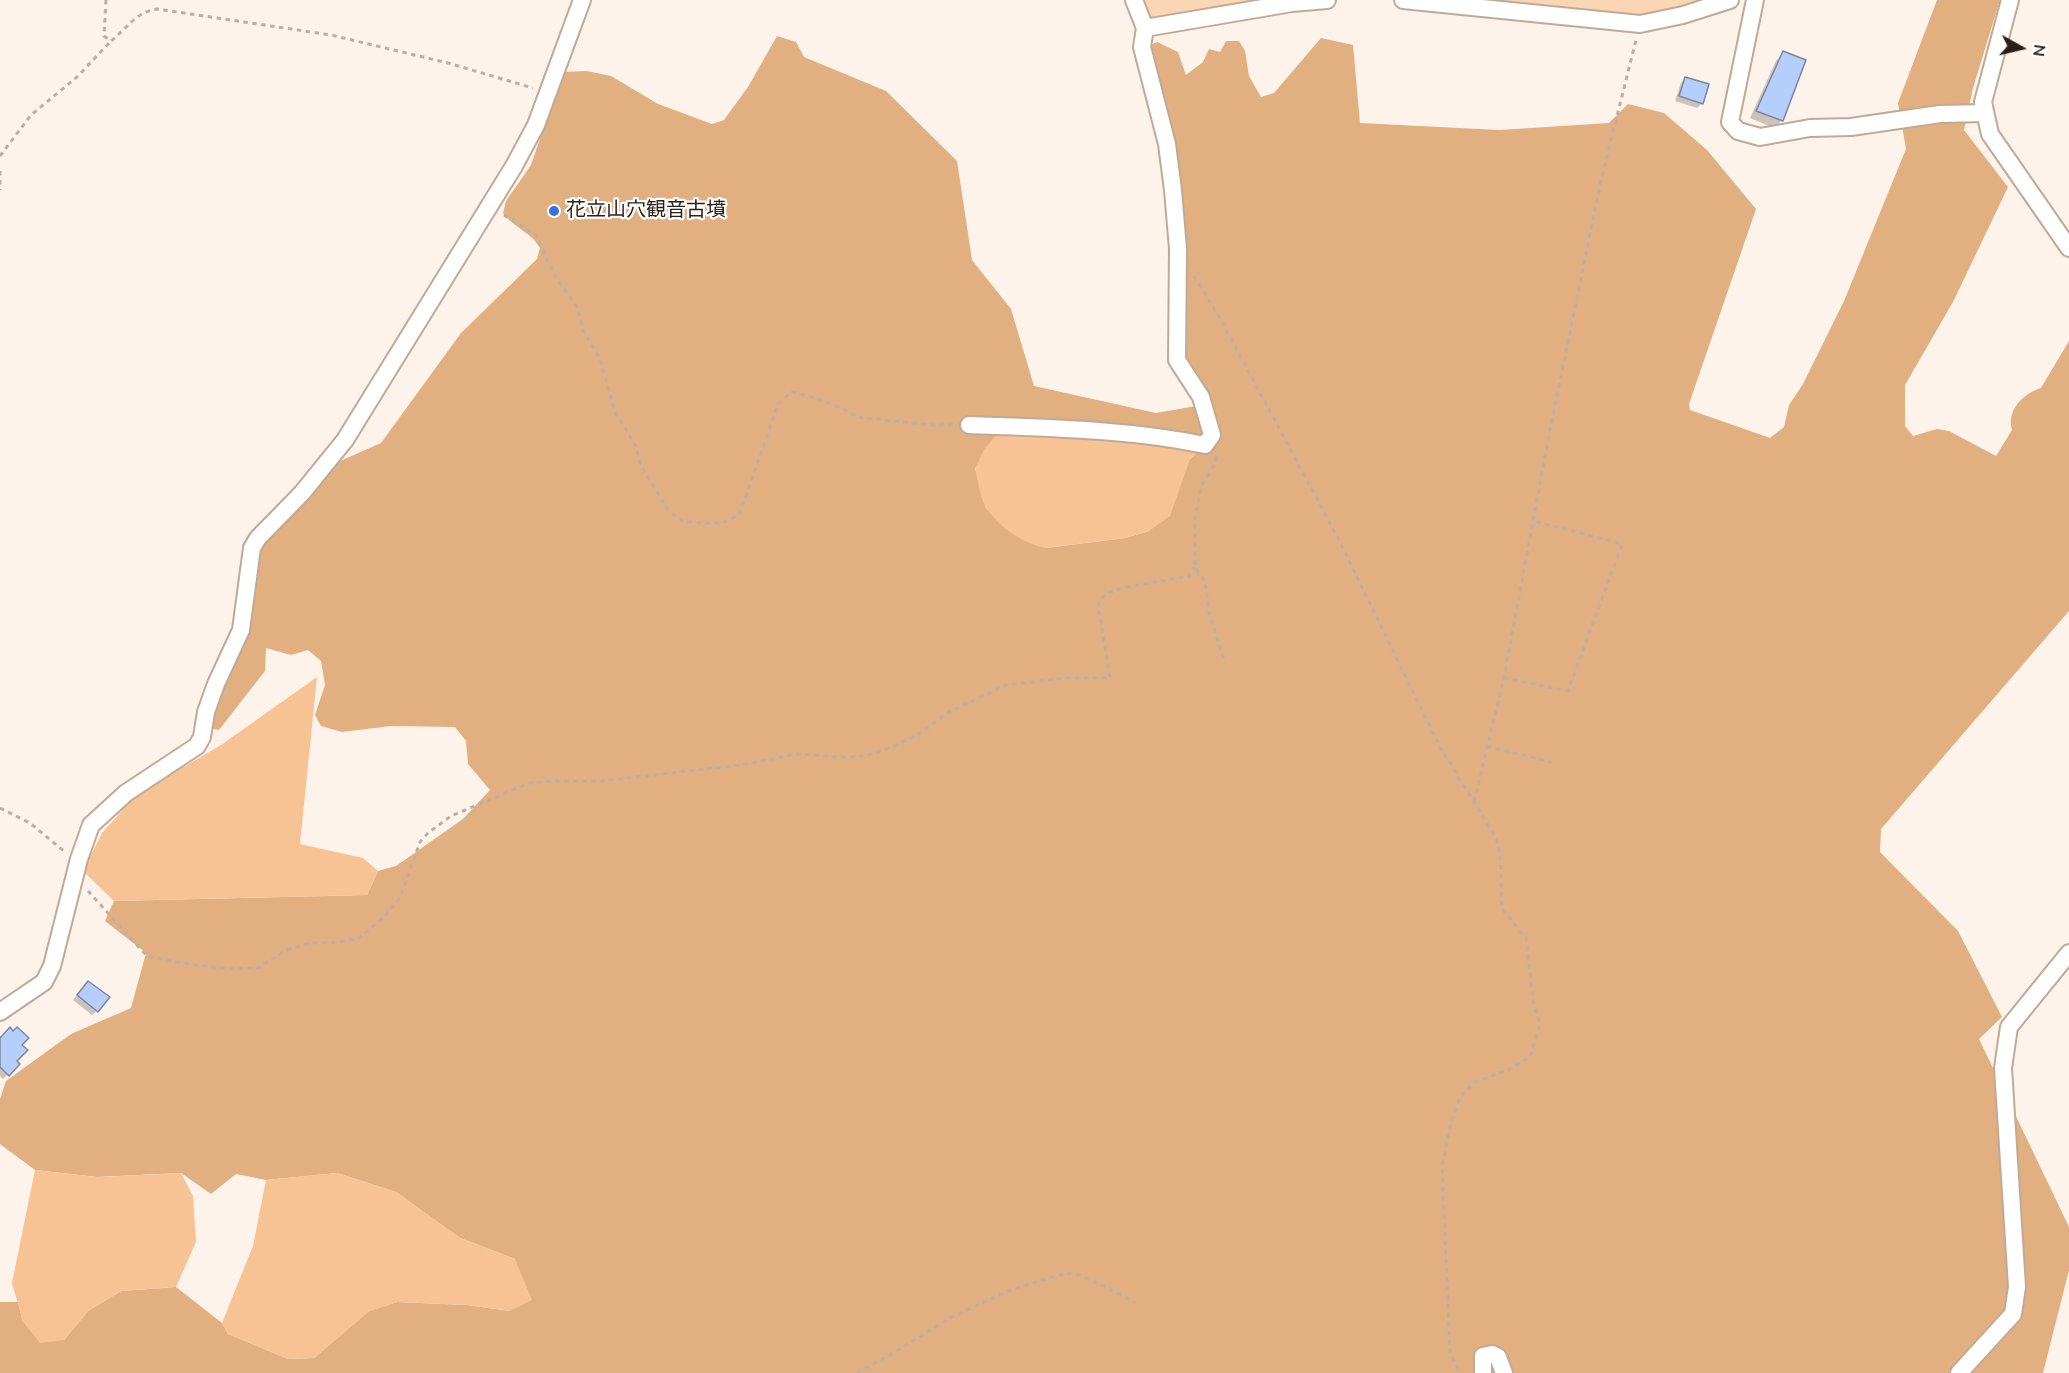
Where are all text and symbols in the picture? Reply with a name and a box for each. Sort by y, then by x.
north arrow [1991,18,2051,78]
text: N [2027,43,2051,58]
place label: 花立山穴観音古墳 [566,199,726,223]
marker: 花立山穴観音古墳 [547,204,561,218]

